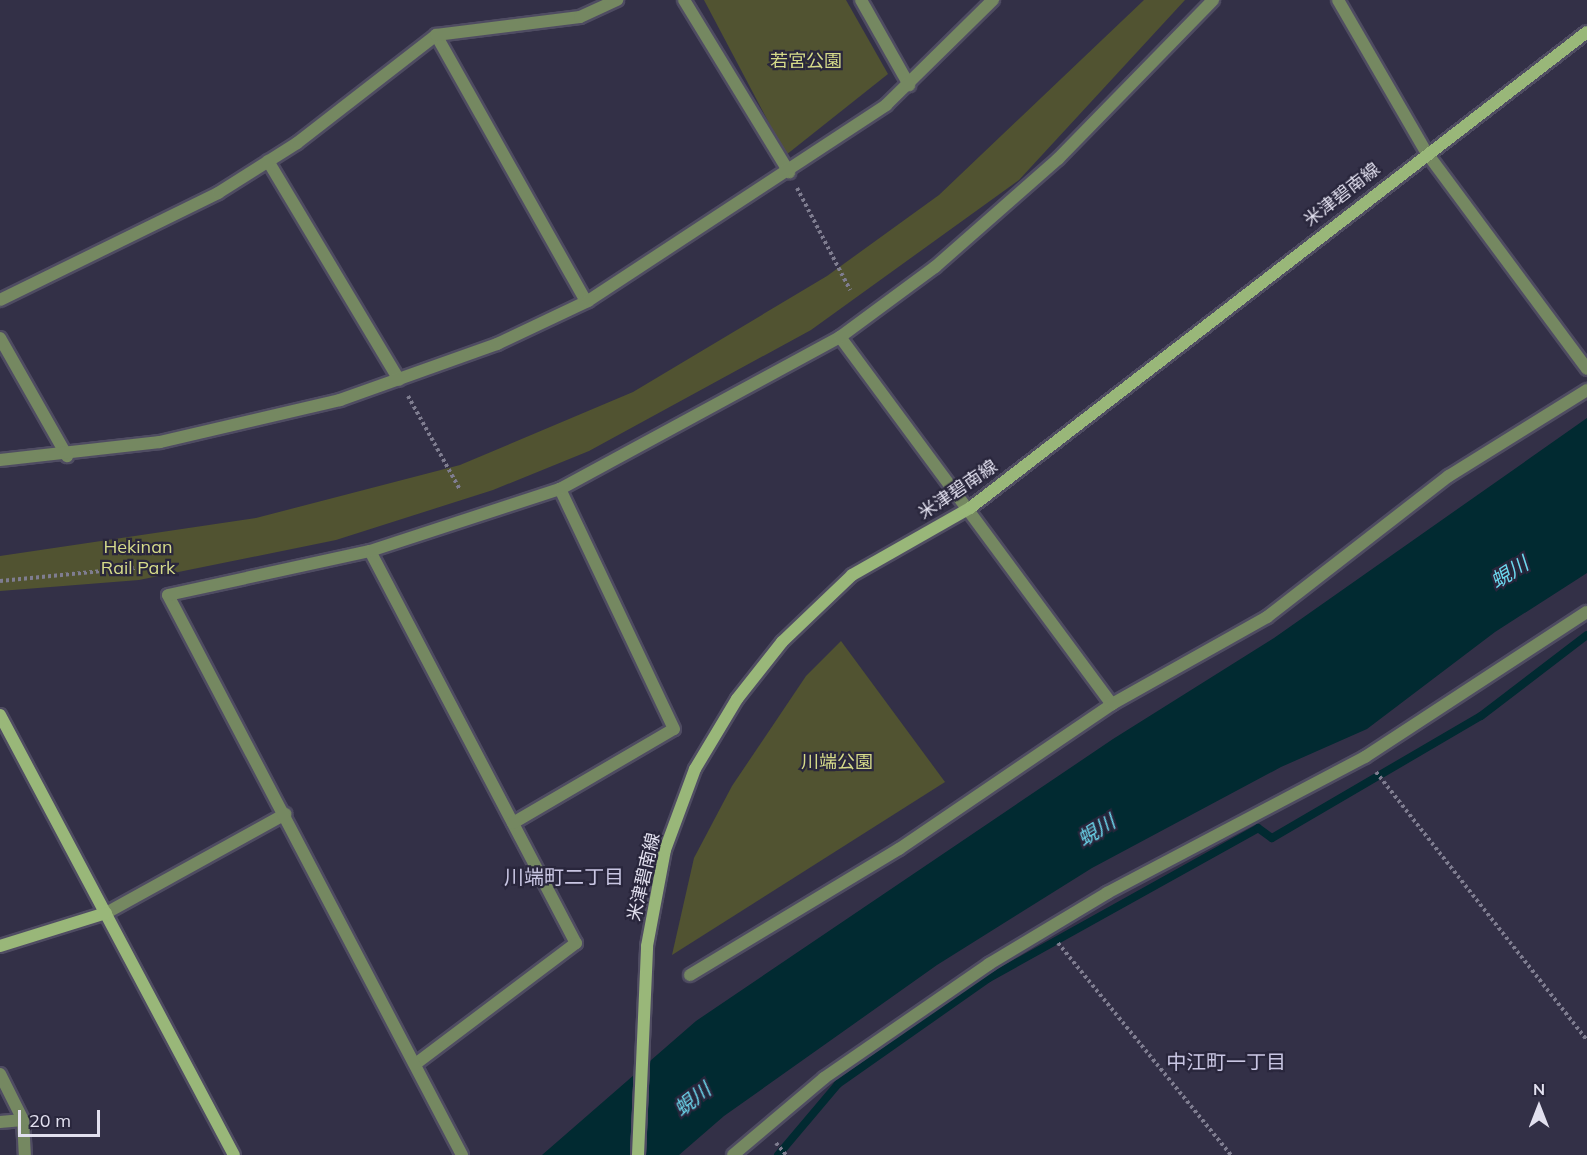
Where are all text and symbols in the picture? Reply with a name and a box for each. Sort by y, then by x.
park label: 若宮公園 [770,50,842,72]
street label: 米津碧南線 [1300,159,1384,231]
street label: 米津碧南線 [915,456,1001,524]
park label: Hekinan Rail Park [101,537,175,580]
water label: 蜆川 [1486,551,1532,593]
park label: 川端公園 [801,751,873,773]
water label: 蜆川 [1073,809,1119,851]
street label: 米津碧南線 [623,831,665,923]
district label: 川端町二丁目 [504,864,624,888]
district label: 中江町一丁目 [1166,1049,1286,1073]
water label: 蜆川 [669,1077,715,1121]
north arrow [1509,1077,1569,1137]
text: N [1533,1079,1545,1099]
scale bar [21,1098,104,1136]
text: 20 m [29,1109,71,1132]

